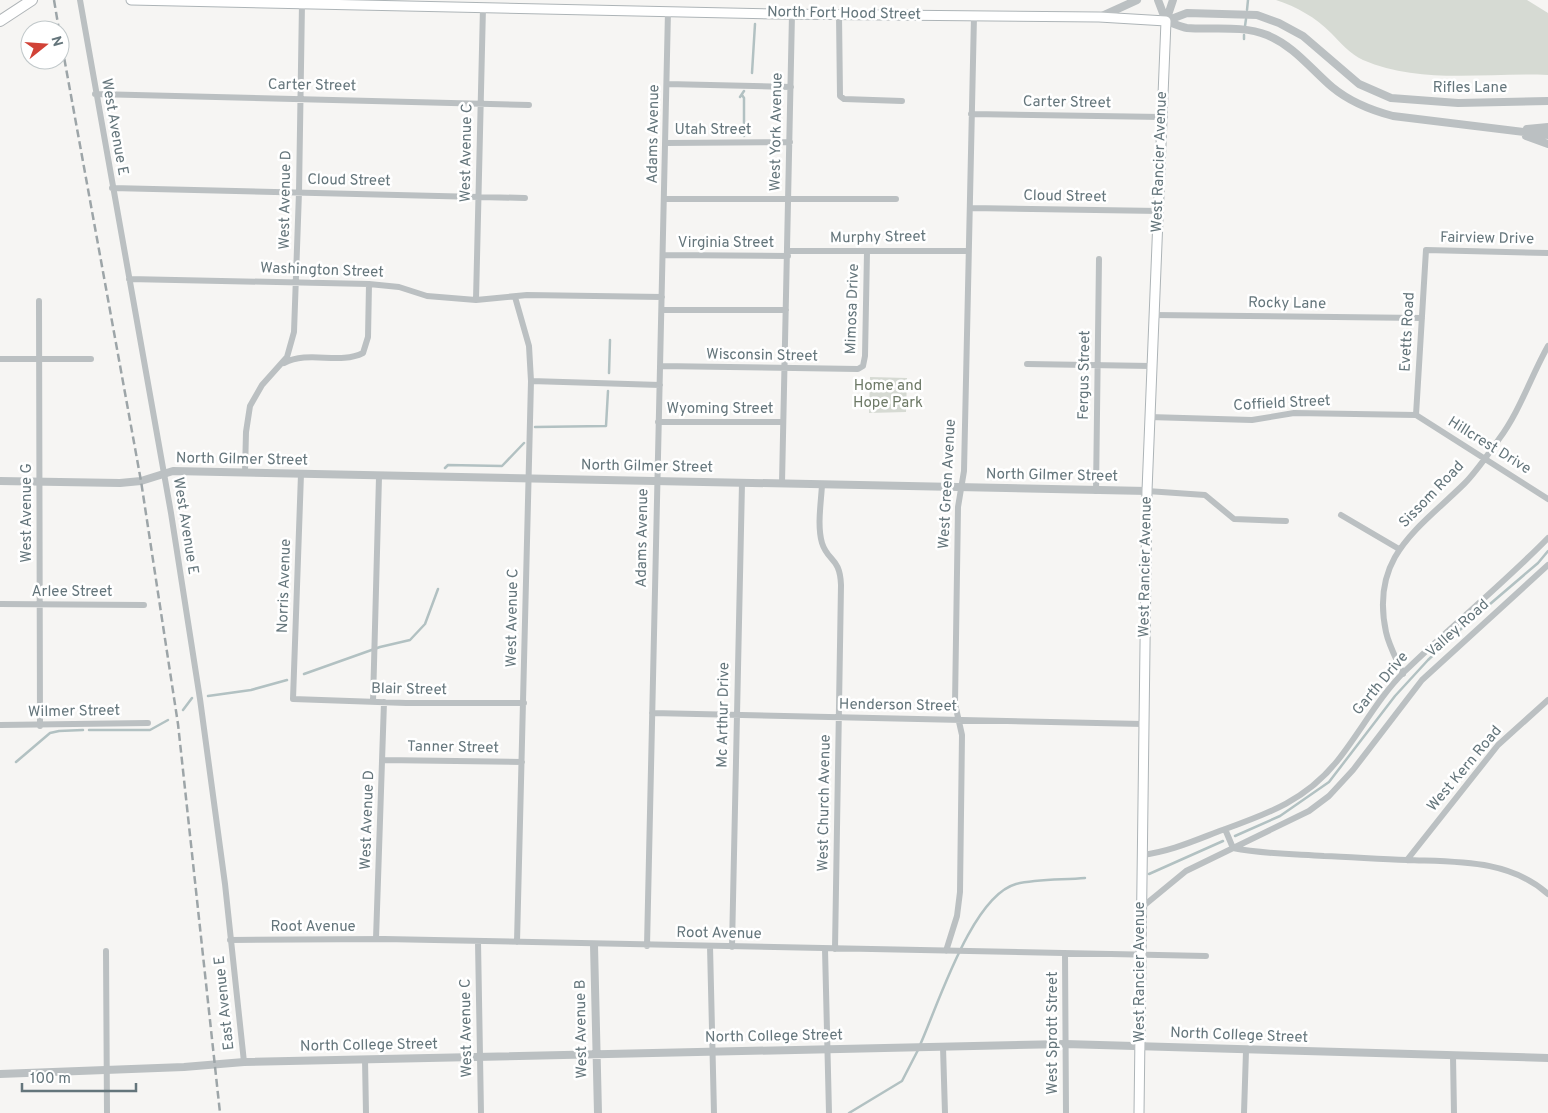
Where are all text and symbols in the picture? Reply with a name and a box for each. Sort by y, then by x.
street label: North Fort Hood Street [767,3,921,25]
north arrow [20,20,70,70]
text: N [46,34,66,49]
street label: West York Avenue [766,72,788,192]
street label: Carter Street [268,76,356,96]
street label: West Avenue E [96,77,132,177]
street label: Rifles Lane [1433,79,1507,98]
street label: Adams Avenue [644,84,664,184]
street label: West Rancier Avenue [1148,91,1172,233]
street label: Carter Street [1023,93,1111,113]
street label: West Avenue C [457,103,477,203]
street label: Utah Street [674,121,752,140]
street label: West Avenue D [276,150,296,250]
street label: Cloud Street [307,171,391,191]
street label: Cloud Street [1023,187,1107,207]
street label: Murphy Street [830,228,926,248]
street label: Fairview Drive [1440,229,1534,249]
street label: Virginia Street [678,234,774,253]
street label: Washington Street [260,259,384,283]
street label: Mimosa Drive [842,263,864,355]
street label: Evetts Road [1396,292,1420,372]
street label: Rocky Lane [1248,294,1326,314]
street label: Fergus Street [1075,330,1095,420]
street label: Wisconsin Street [706,346,818,366]
park label: Home and Hope Park [853,377,923,413]
street label: Coffield Street [1233,392,1331,416]
street label: Wyoming Street [666,400,774,419]
street label: Hillcrest Drive [1444,413,1534,479]
street label: West Green Avenue [935,419,961,549]
street label: North Gilmer Street [176,449,308,471]
street label: North Gilmer Street [581,456,713,478]
street label: Sissom Road [1395,457,1469,533]
street label: West Avenue G [18,463,37,563]
street label: North Gilmer Street [986,465,1118,487]
street label: West Avenue E [168,476,202,576]
street label: Adams Avenue [633,488,653,588]
street label: West Rancier Avenue [1135,496,1157,638]
street label: Norris Avenue [274,539,296,633]
street label: West Avenue C [503,568,523,668]
street label: Arlee Street [31,583,113,602]
street label: Valley Road [1422,596,1494,662]
street label: Garth Drive [1349,648,1413,720]
street label: Mc Arthur Drive [714,662,734,768]
street label: Blair Street [371,680,447,700]
street label: Henderson Street [839,695,957,717]
street label: Wilmer Street [28,702,120,722]
street label: West Kern Road [1423,722,1507,816]
street label: West Church Avenue [814,734,836,872]
street label: Tanner Street [407,738,499,758]
street label: West Avenue D [357,770,379,870]
street label: West Rancier Avenue [1131,901,1150,1043]
street label: Root Avenue [270,918,356,937]
street label: Root Avenue [676,924,762,944]
street label: East Avenue E [211,955,239,1051]
street label: West Sprott Street [1044,971,1063,1095]
street label: West Avenue C [457,978,477,1078]
street label: West Avenue B [572,979,592,1079]
street label: North College Street [1170,1024,1308,1048]
street label: North College Street [705,1026,843,1048]
street label: North College Street [300,1035,438,1057]
scale bar [22,1060,136,1092]
text: 100 m [30,1070,71,1089]

